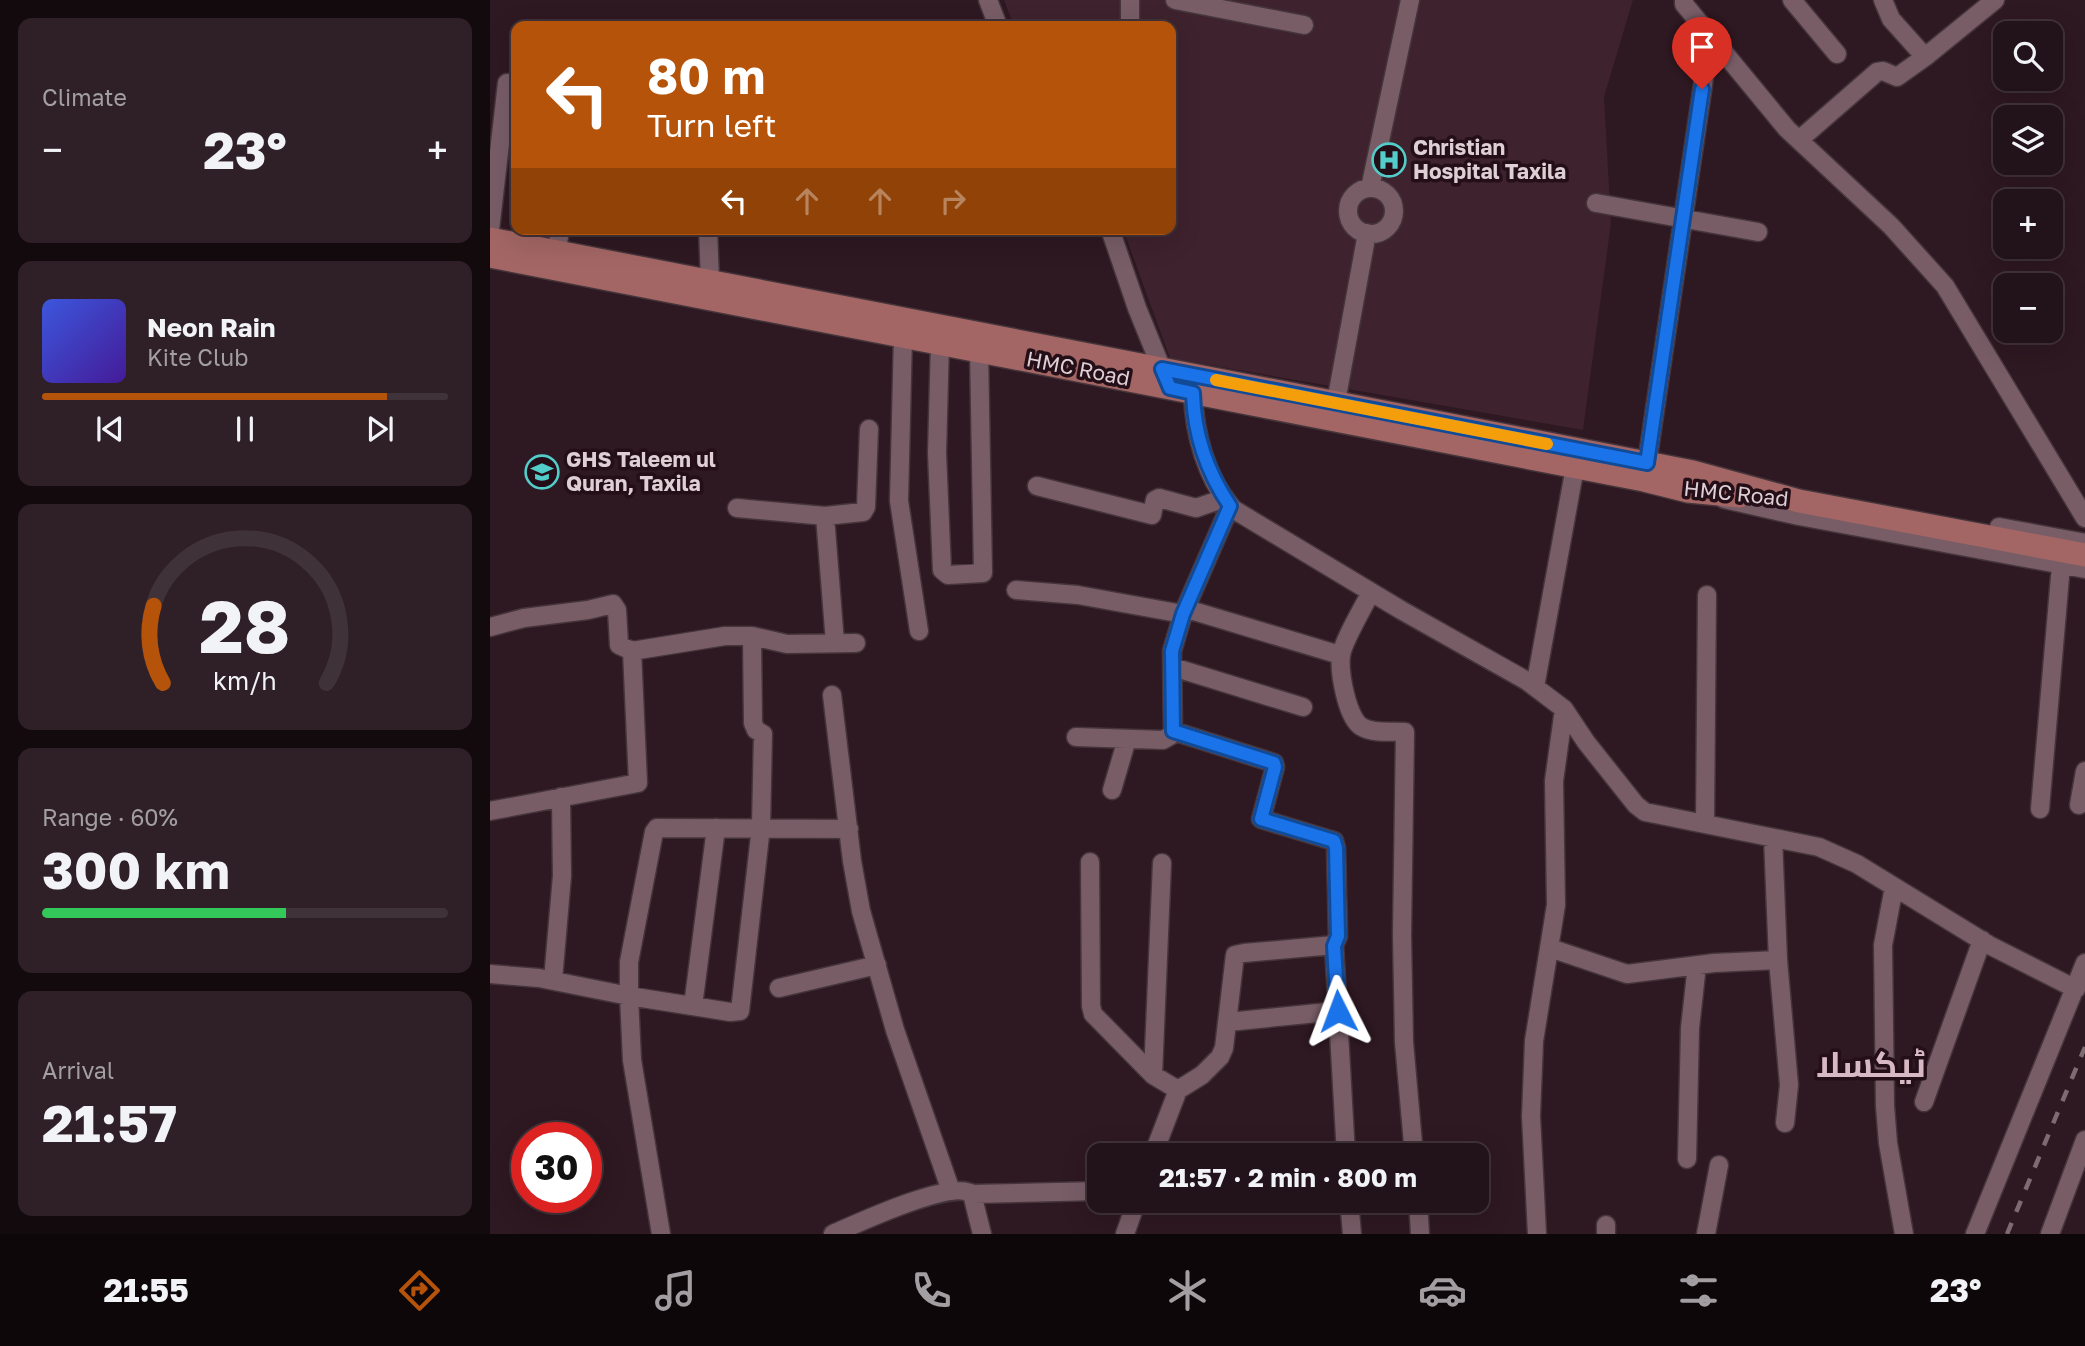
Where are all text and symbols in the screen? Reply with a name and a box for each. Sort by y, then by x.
pin [1672,17,1732,89]
map controls [1993,21,2063,343]
button: search [1993,21,2063,91]
icon: arrive [1683,28,1721,66]
text: 80 m [647,46,765,105]
icon: left [532,49,623,140]
text: Climate [42,83,127,111]
button: layers [1993,105,2063,175]
text: Turn left [647,106,776,144]
text: 23° [203,118,287,180]
text: − [42,127,63,172]
text: + [427,127,448,172]
place label: Christian Hospital Taxila [1413,134,1566,184]
hospital icon: Christian Hospital Taxila [1370,141,1408,179]
icon: left [715,182,753,220]
icon: ahead [788,182,826,220]
icon: ahead [861,182,899,220]
icon: right [934,182,972,220]
button: + [1993,189,2063,259]
button: − [1993,273,2063,343]
text: Neon Rain [147,312,276,343]
text: Kite Club [147,343,248,371]
street label: HMC Road [1024,345,1132,391]
icon: previous [91,410,129,448]
icon: pause [226,410,264,448]
icon: next [361,410,399,448]
place label: GHS Taleem ul Quran, Taxila [566,446,716,496]
school or university icon: GHS Taleem ul Quran, Taxila [523,453,561,491]
street label: HMC Road [1683,475,1790,511]
text: 28 [200,582,291,669]
text: km/h [213,665,277,696]
text: Range · 60% [42,803,178,831]
text: 300 km [42,838,230,900]
position arrow [1301,974,1375,1048]
district label: ٹیکسلا [1816,1043,1926,1085]
text: Arrival [42,1056,114,1084]
text: 21:57 [42,1091,177,1153]
speed limit sign: 30 [511,1122,602,1213]
text: 21:57 · 2 min · 800 m [1159,1162,1417,1193]
icon: directions [395,1266,444,1315]
icon: music [651,1266,700,1315]
icon: phone [907,1266,956,1315]
icon: climate [1163,1266,1212,1315]
icon: car [1418,1266,1467,1315]
icon: filters [1674,1266,1723,1315]
text: 21:55 [103,1271,189,1309]
text: 23° [1930,1271,1982,1309]

